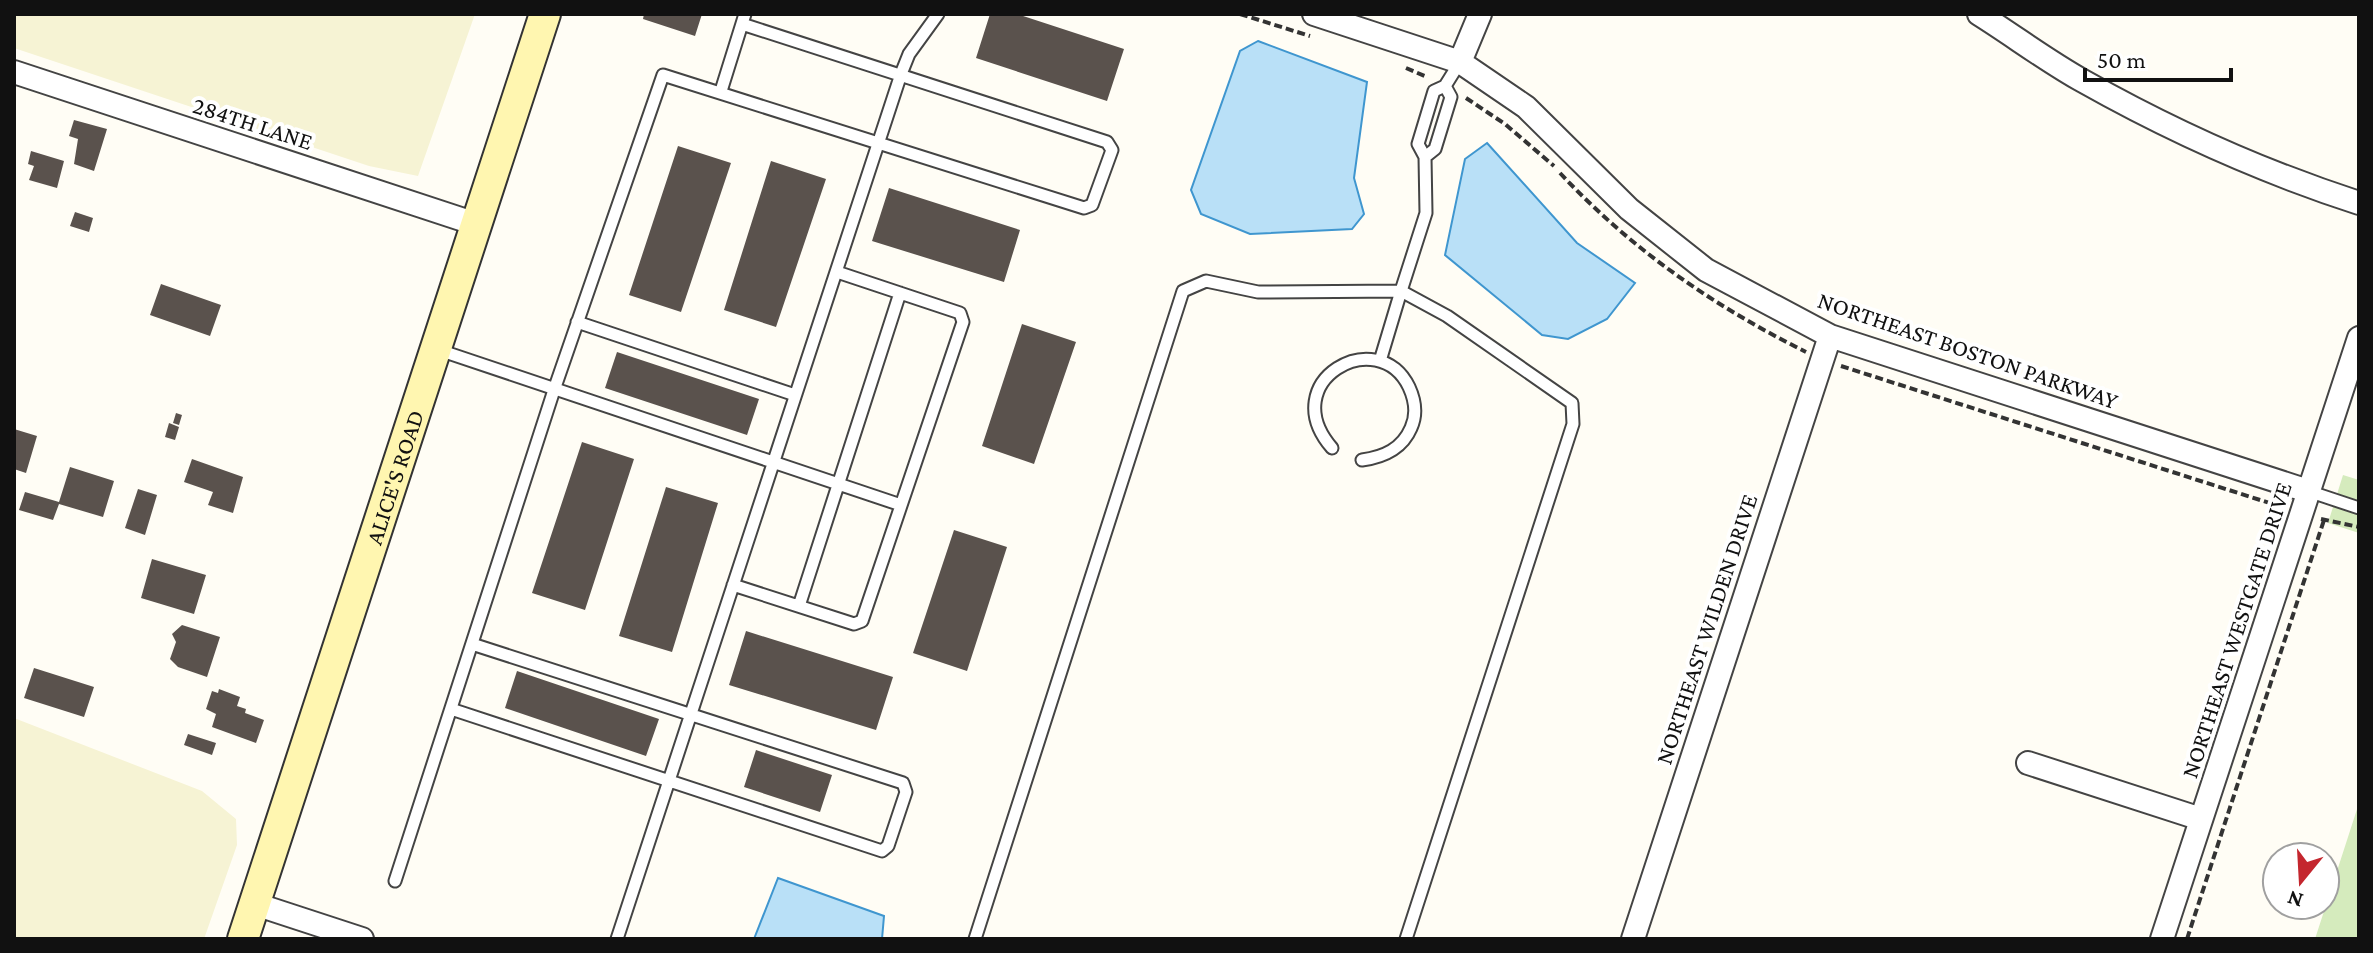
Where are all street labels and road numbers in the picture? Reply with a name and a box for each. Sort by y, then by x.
street label: 284TH LANE [190,91,316,155]
street label: NORTHEAST BOSTON PARKWAY [1814,286,2122,414]
street label: ALICE'S ROAD [359,406,428,548]
street label: NORTHEAST WESTGATE DRIVE [2175,479,2297,781]
street label: NORTHEAST WILDEN DRIVE [1650,490,1762,768]

